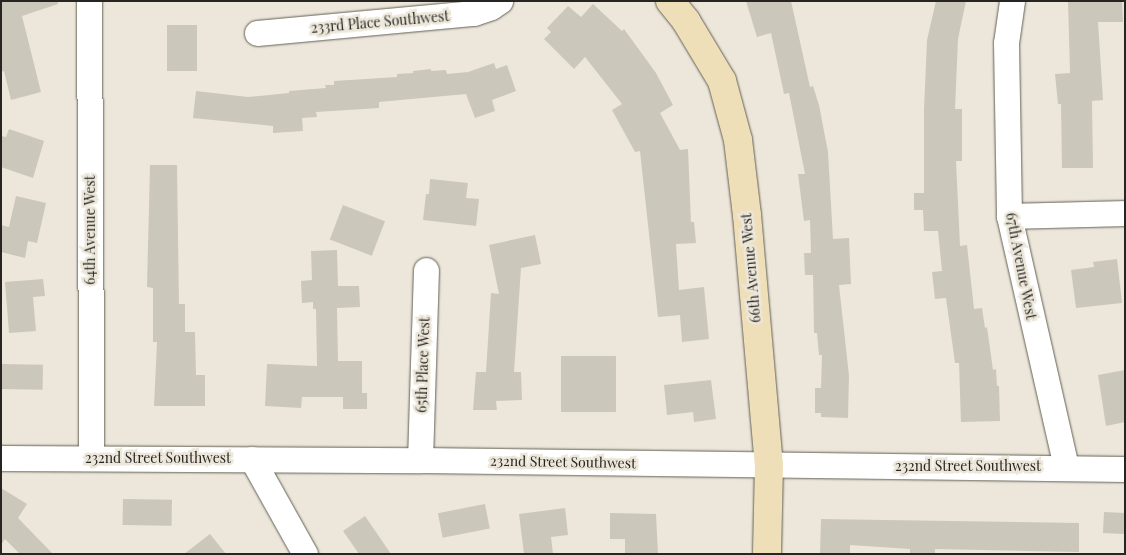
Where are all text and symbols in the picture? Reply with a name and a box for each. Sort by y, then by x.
street label: 233rd Place Southwest [310,8,450,36]
street label: 64th Avenue West [82,175,98,285]
street label: 67th Avenue West [1002,211,1040,321]
street label: 66th Avenue West [738,212,764,324]
street label: 65th Place West [413,317,433,413]
street label: 232nd Street Southwest [85,450,231,466]
street label: 232nd Street Southwest [490,452,636,472]
street label: 232nd Street Southwest [895,458,1041,474]

